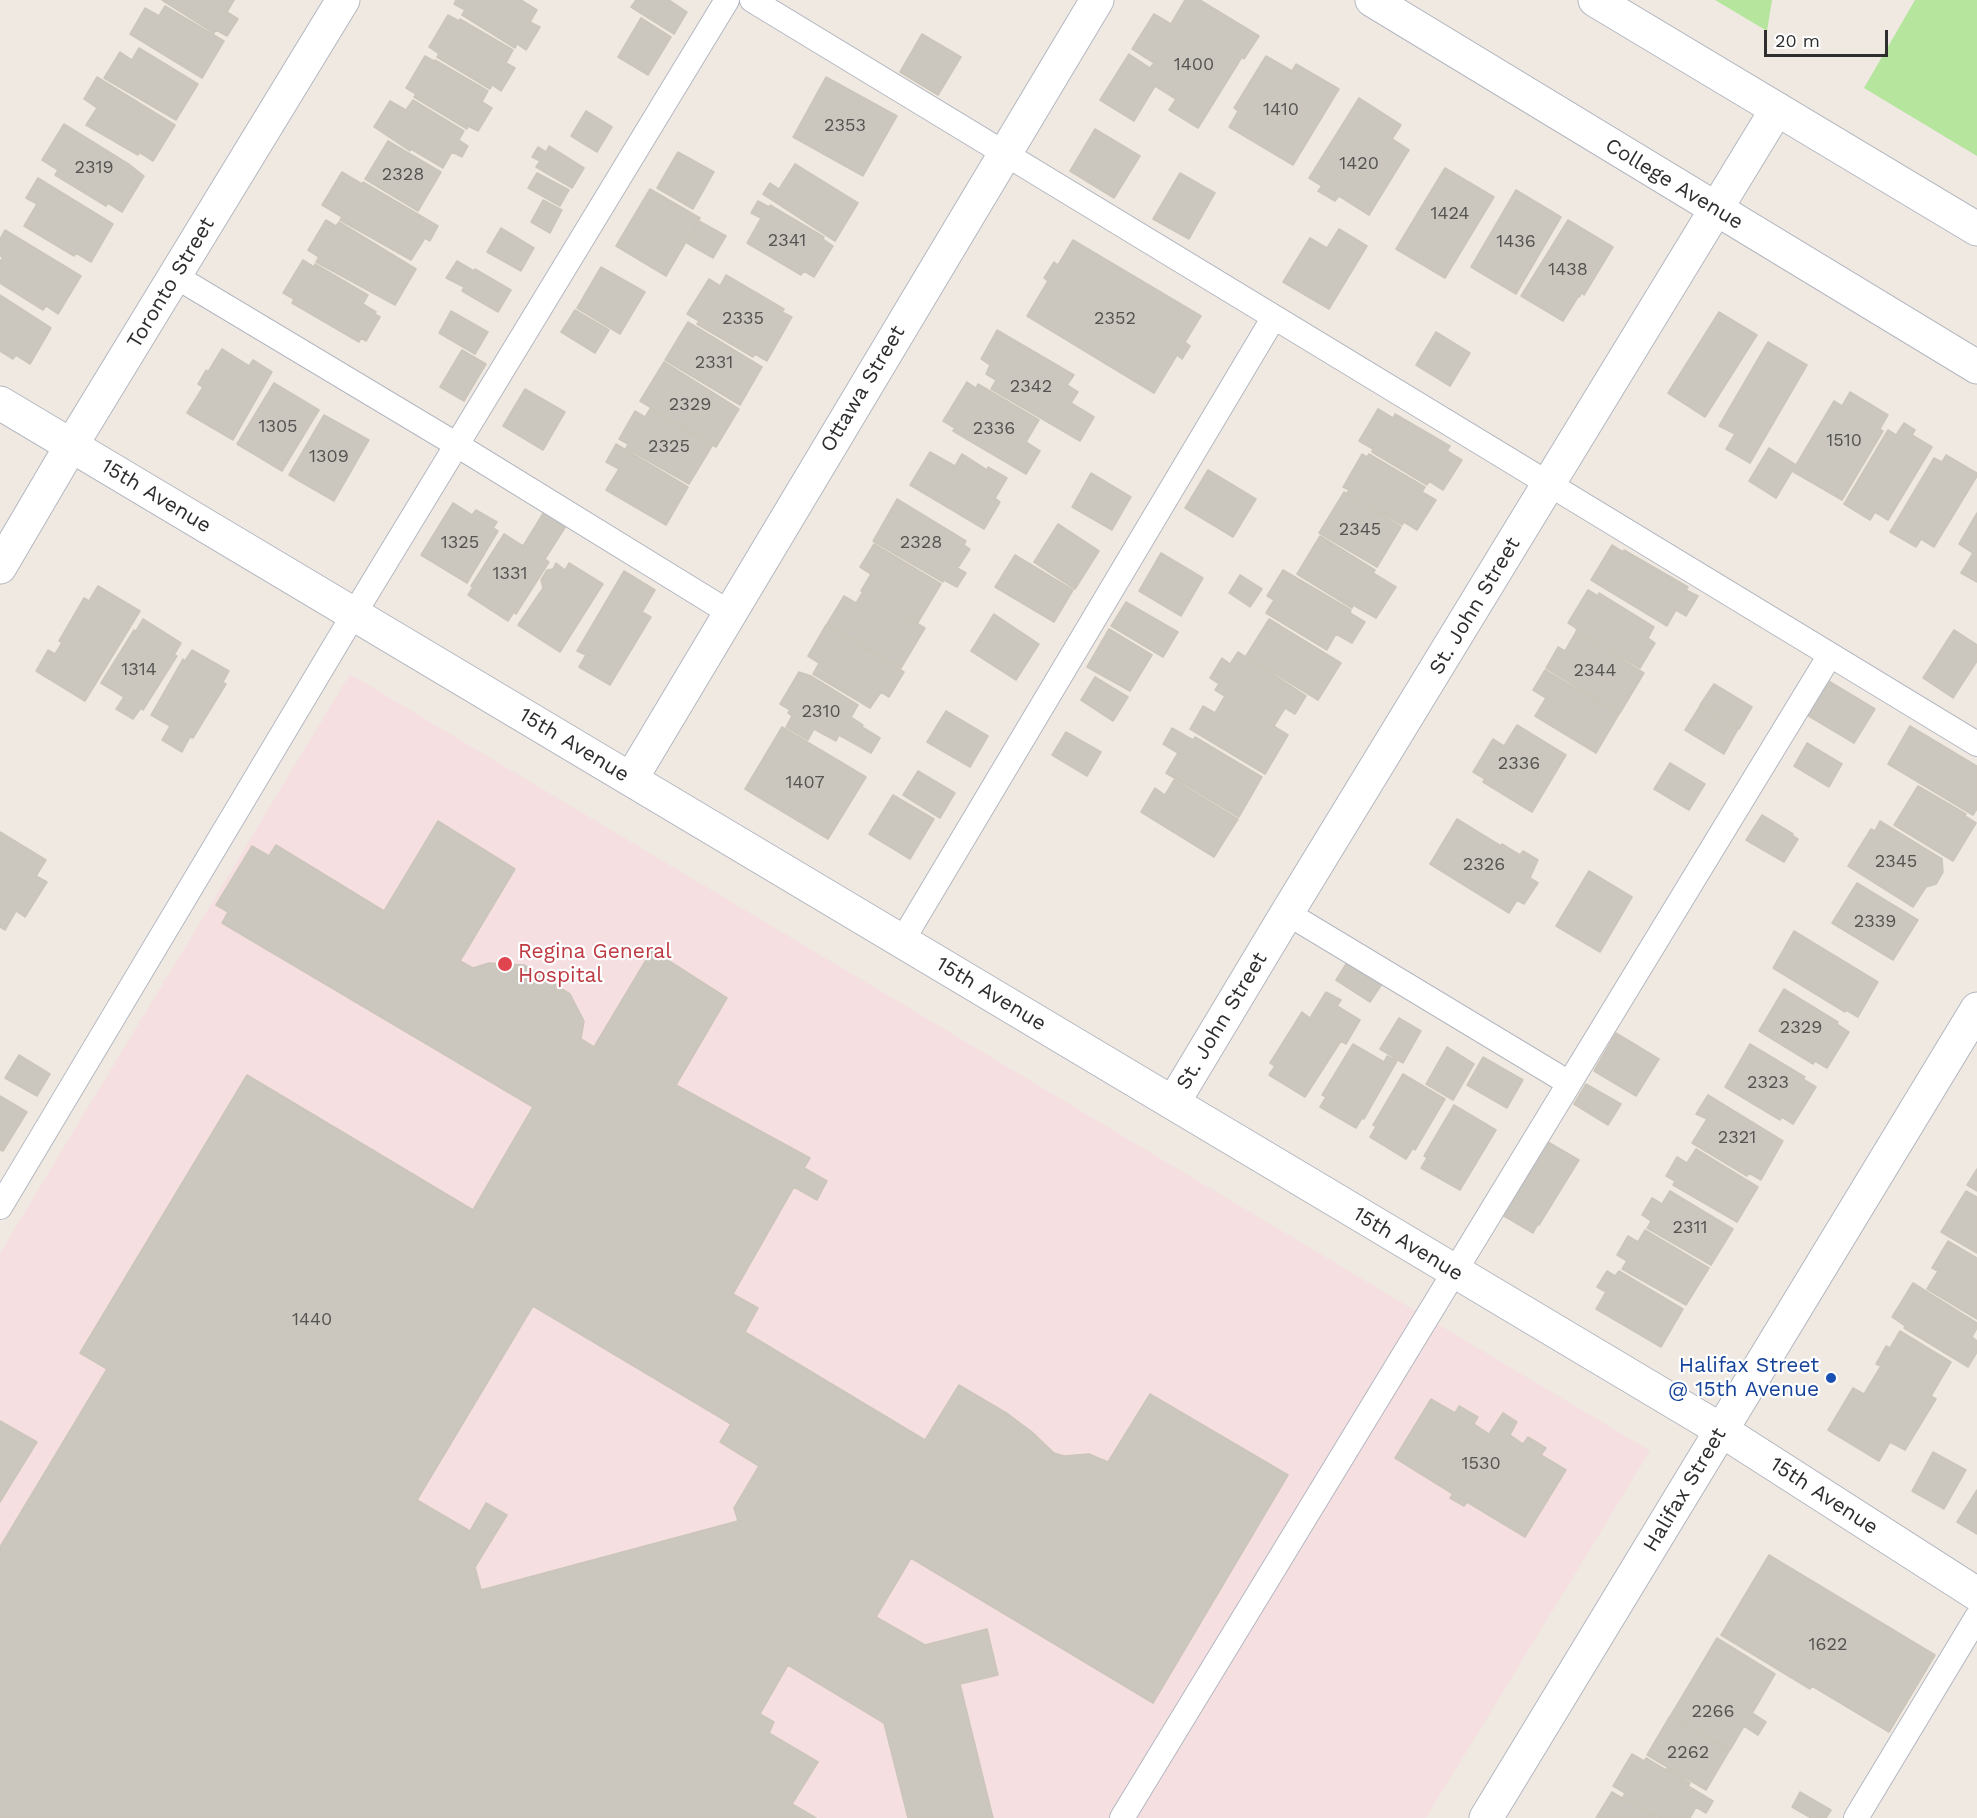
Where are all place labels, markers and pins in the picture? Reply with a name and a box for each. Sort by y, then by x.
place label: Regina General Hospital [518,939,672,989]
marker: Regina General Hospital [496,955,514,973]
place label: Halifax Street @ 15th Avenue [1668,1353,1819,1403]
marker: Halifax Street @ 15th Avenue [1824,1371,1838,1385]

